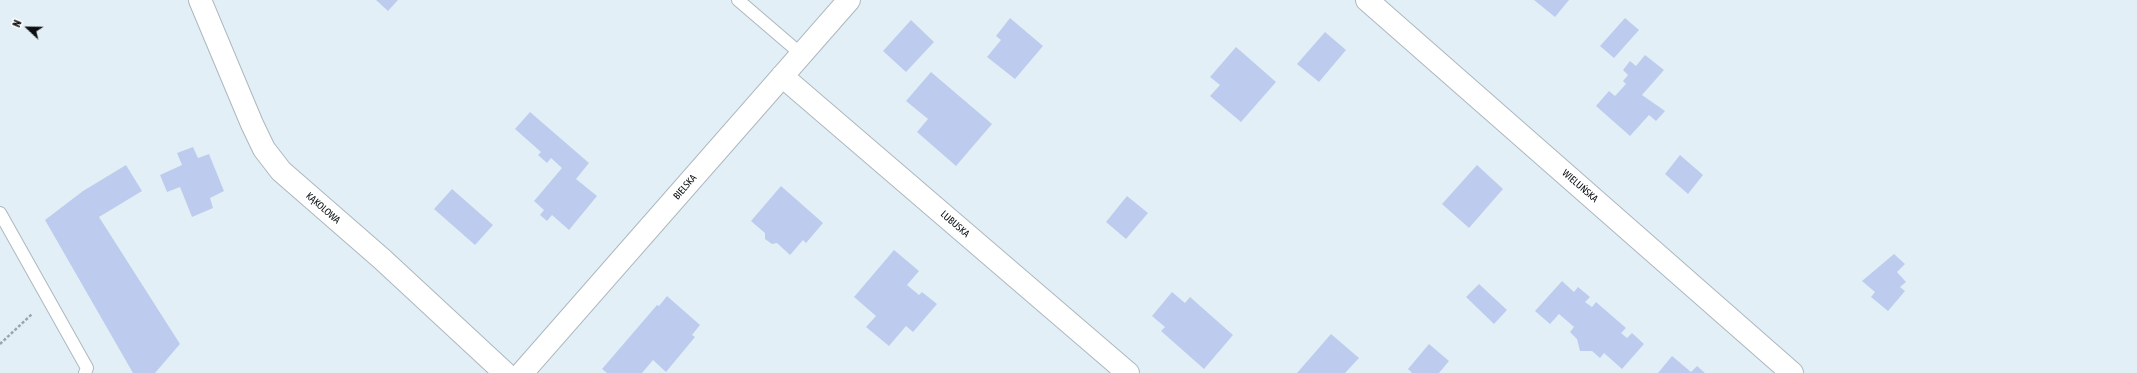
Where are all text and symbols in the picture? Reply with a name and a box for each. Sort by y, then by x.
north arrow [8,8,48,48]
text: N [10,18,24,29]
street label: WIELUŃSKA [1560,167,1600,205]
street label: BIELSKA [671,172,699,202]
street label: KĄKOLOWA [303,190,343,226]
street label: LUBUSKA [938,208,972,240]

